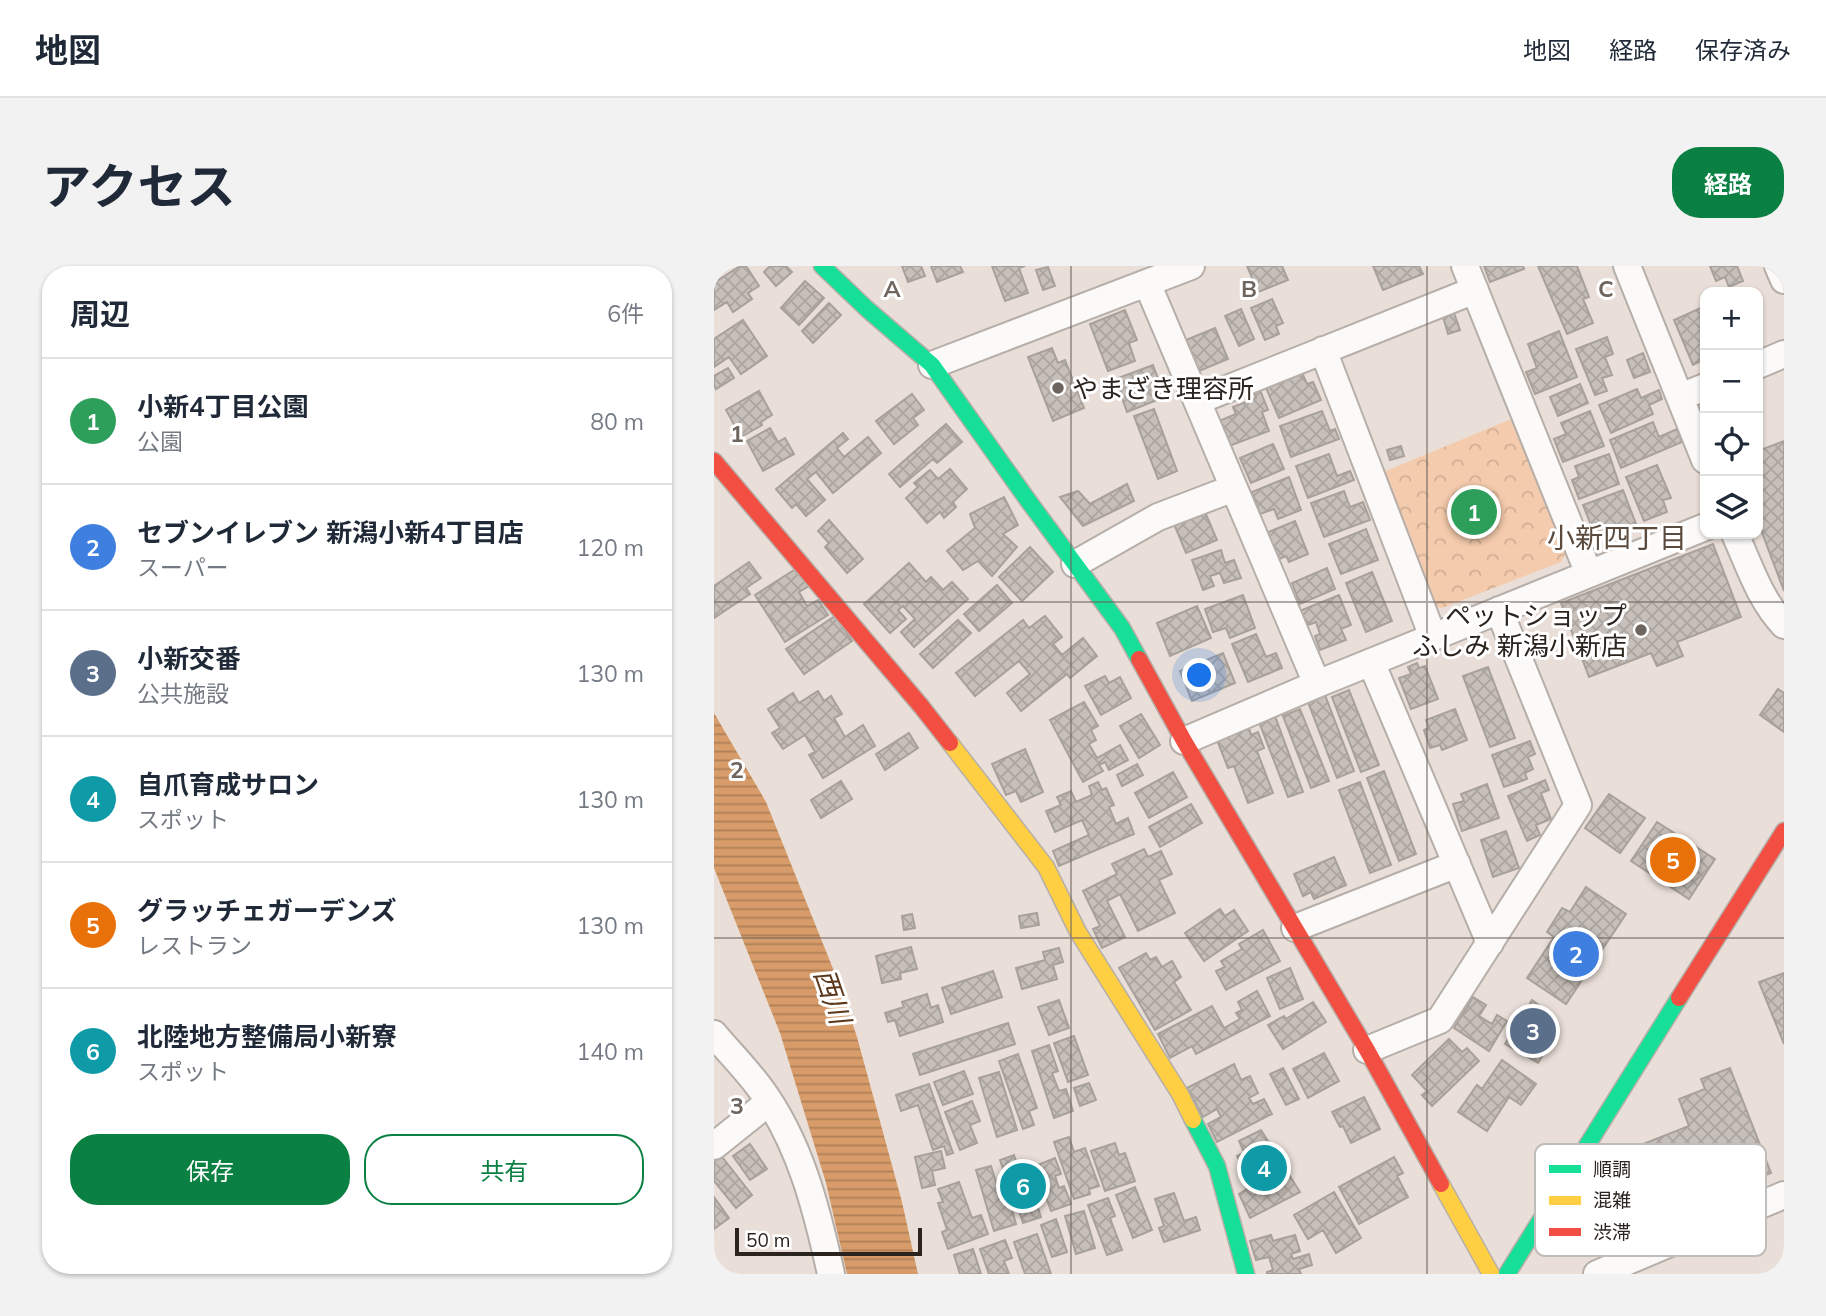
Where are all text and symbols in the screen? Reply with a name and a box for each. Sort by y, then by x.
text: 地図 [35,29,101,70]
text: 地図 [1523,35,1571,65]
text: 経路 [1609,35,1657,65]
text: 保存済み [1695,35,1791,65]
button: 経路 [1672,147,1784,218]
text: アクセス [42,155,236,216]
text: A [883,274,901,303]
text: B [1241,274,1257,303]
text: C [1598,274,1614,303]
map controls [1700,287,1763,539]
button: + [1700,287,1763,350]
text: 周辺 [70,295,130,333]
text: 6件 [607,299,644,328]
button: − [1700,350,1763,413]
place label: やまざき理容所 [1072,372,1254,405]
marker: やまざき理容所 [1050,380,1066,396]
text: 小新4丁目公園 [137,390,309,423]
text: 1 [86,407,100,436]
text: 80 m [590,407,644,436]
button: locate [1700,413,1763,476]
text: 1 [730,419,744,448]
text: 公園 [137,427,183,456]
button: layers [1700,476,1763,539]
pin: 1 [1451,486,1497,538]
text: セブンイレブン 新潟小新4丁目店 [137,516,524,549]
district label: 小新四丁目 [1547,520,1687,555]
text: 2 [86,533,100,562]
text: 120 m [576,533,644,562]
text: スーパー [137,553,229,582]
place label: ペットショップ ふしみ 新潟小新店 [1412,599,1627,662]
marker: ペットショップ ふしみ 新潟小新店 [1633,622,1649,638]
text: 小新交番 [137,642,241,675]
your location [1182,658,1216,692]
text: 3 [86,659,100,688]
text: 130 m [576,659,644,688]
text: 公共施設 [137,679,229,708]
text: 2 [730,755,744,784]
text: 自爪育成サロン [137,768,319,801]
text: 4 [86,785,100,814]
text: 130 m [576,785,644,814]
text: スポット [137,805,229,834]
pin: 5 [1650,834,1696,886]
text: グラッチェガーデンズ [137,894,396,927]
text: 5 [86,911,100,940]
text: 130 m [576,911,644,940]
pin: 2 [1553,928,1599,980]
text: レストラン [137,931,252,960]
water label: 西川 [807,964,860,1031]
pin: 3 [1510,1005,1556,1057]
text: 北陸地方整備局小新寮 [137,1020,397,1053]
text: 6 [86,1037,100,1066]
text: 140 m [576,1037,644,1066]
text: スポット [137,1057,229,1086]
text: 3 [730,1091,744,1120]
button: 保存 [70,1134,350,1205]
button: 共有 [364,1134,644,1205]
pin: 4 [1241,1142,1287,1194]
legend [1535,1144,1766,1256]
text: 順調 [1593,1157,1631,1181]
pin: 6 [1000,1160,1046,1212]
text: 混雑 [1593,1188,1631,1212]
text: 渋滞 [1593,1220,1631,1244]
scale bar [735,1225,922,1257]
text: 50 m [746,1228,790,1252]

